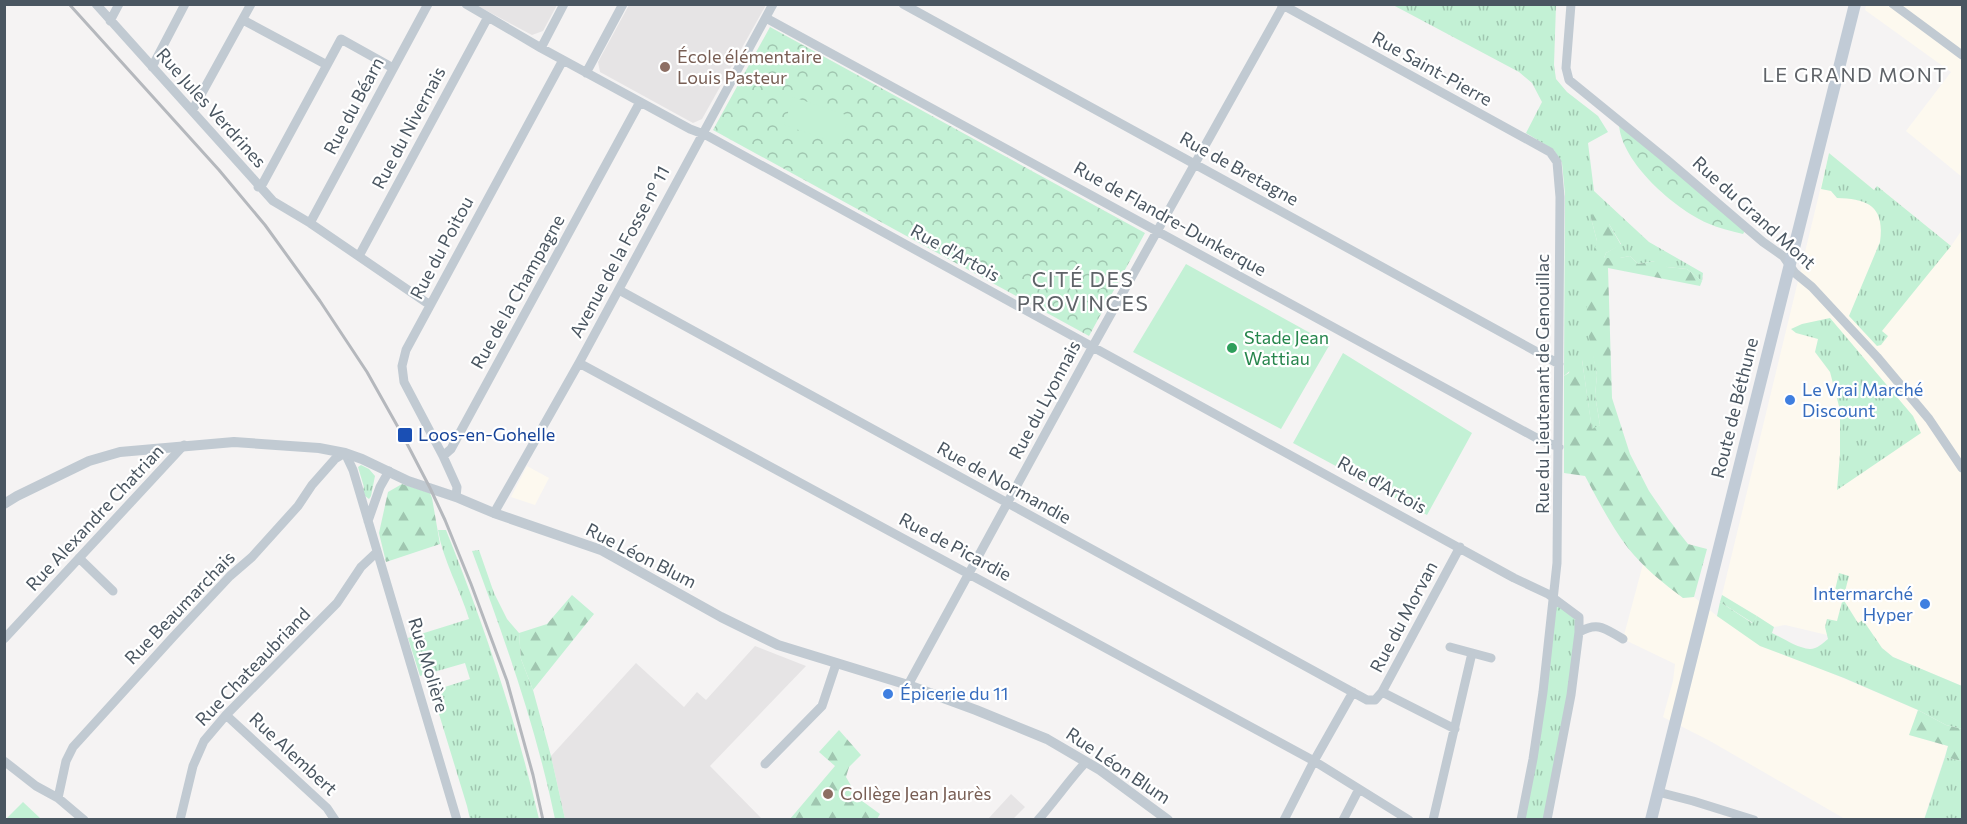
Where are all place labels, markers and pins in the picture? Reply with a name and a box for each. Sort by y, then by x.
place label: École élémentaire Louis Pasteur [677,45,822,88]
marker: École élémentaire Louis Pasteur [658,60,672,74]
place label: Stade Jean Wattiau [1244,326,1329,369]
marker: Stade Jean Wattiau [1225,341,1239,355]
place label: Le Vrai Marché Discount [1802,378,1923,421]
marker: Le Vrai Marché Discount [1783,393,1797,407]
place label: Loos-en-Gohelle [418,423,555,445]
marker: Loos-en-Gohelle [396,426,414,444]
place label: Intermarché Hyper [1813,582,1913,625]
marker: Intermarché Hyper [1918,597,1932,611]
place label: Épicerie du 11 [900,682,1008,704]
marker: Épicerie du 11 [881,687,895,701]
place label: Collège Jean Jaurès [840,782,991,804]
marker: Collège Jean Jaurès [821,787,835,801]

